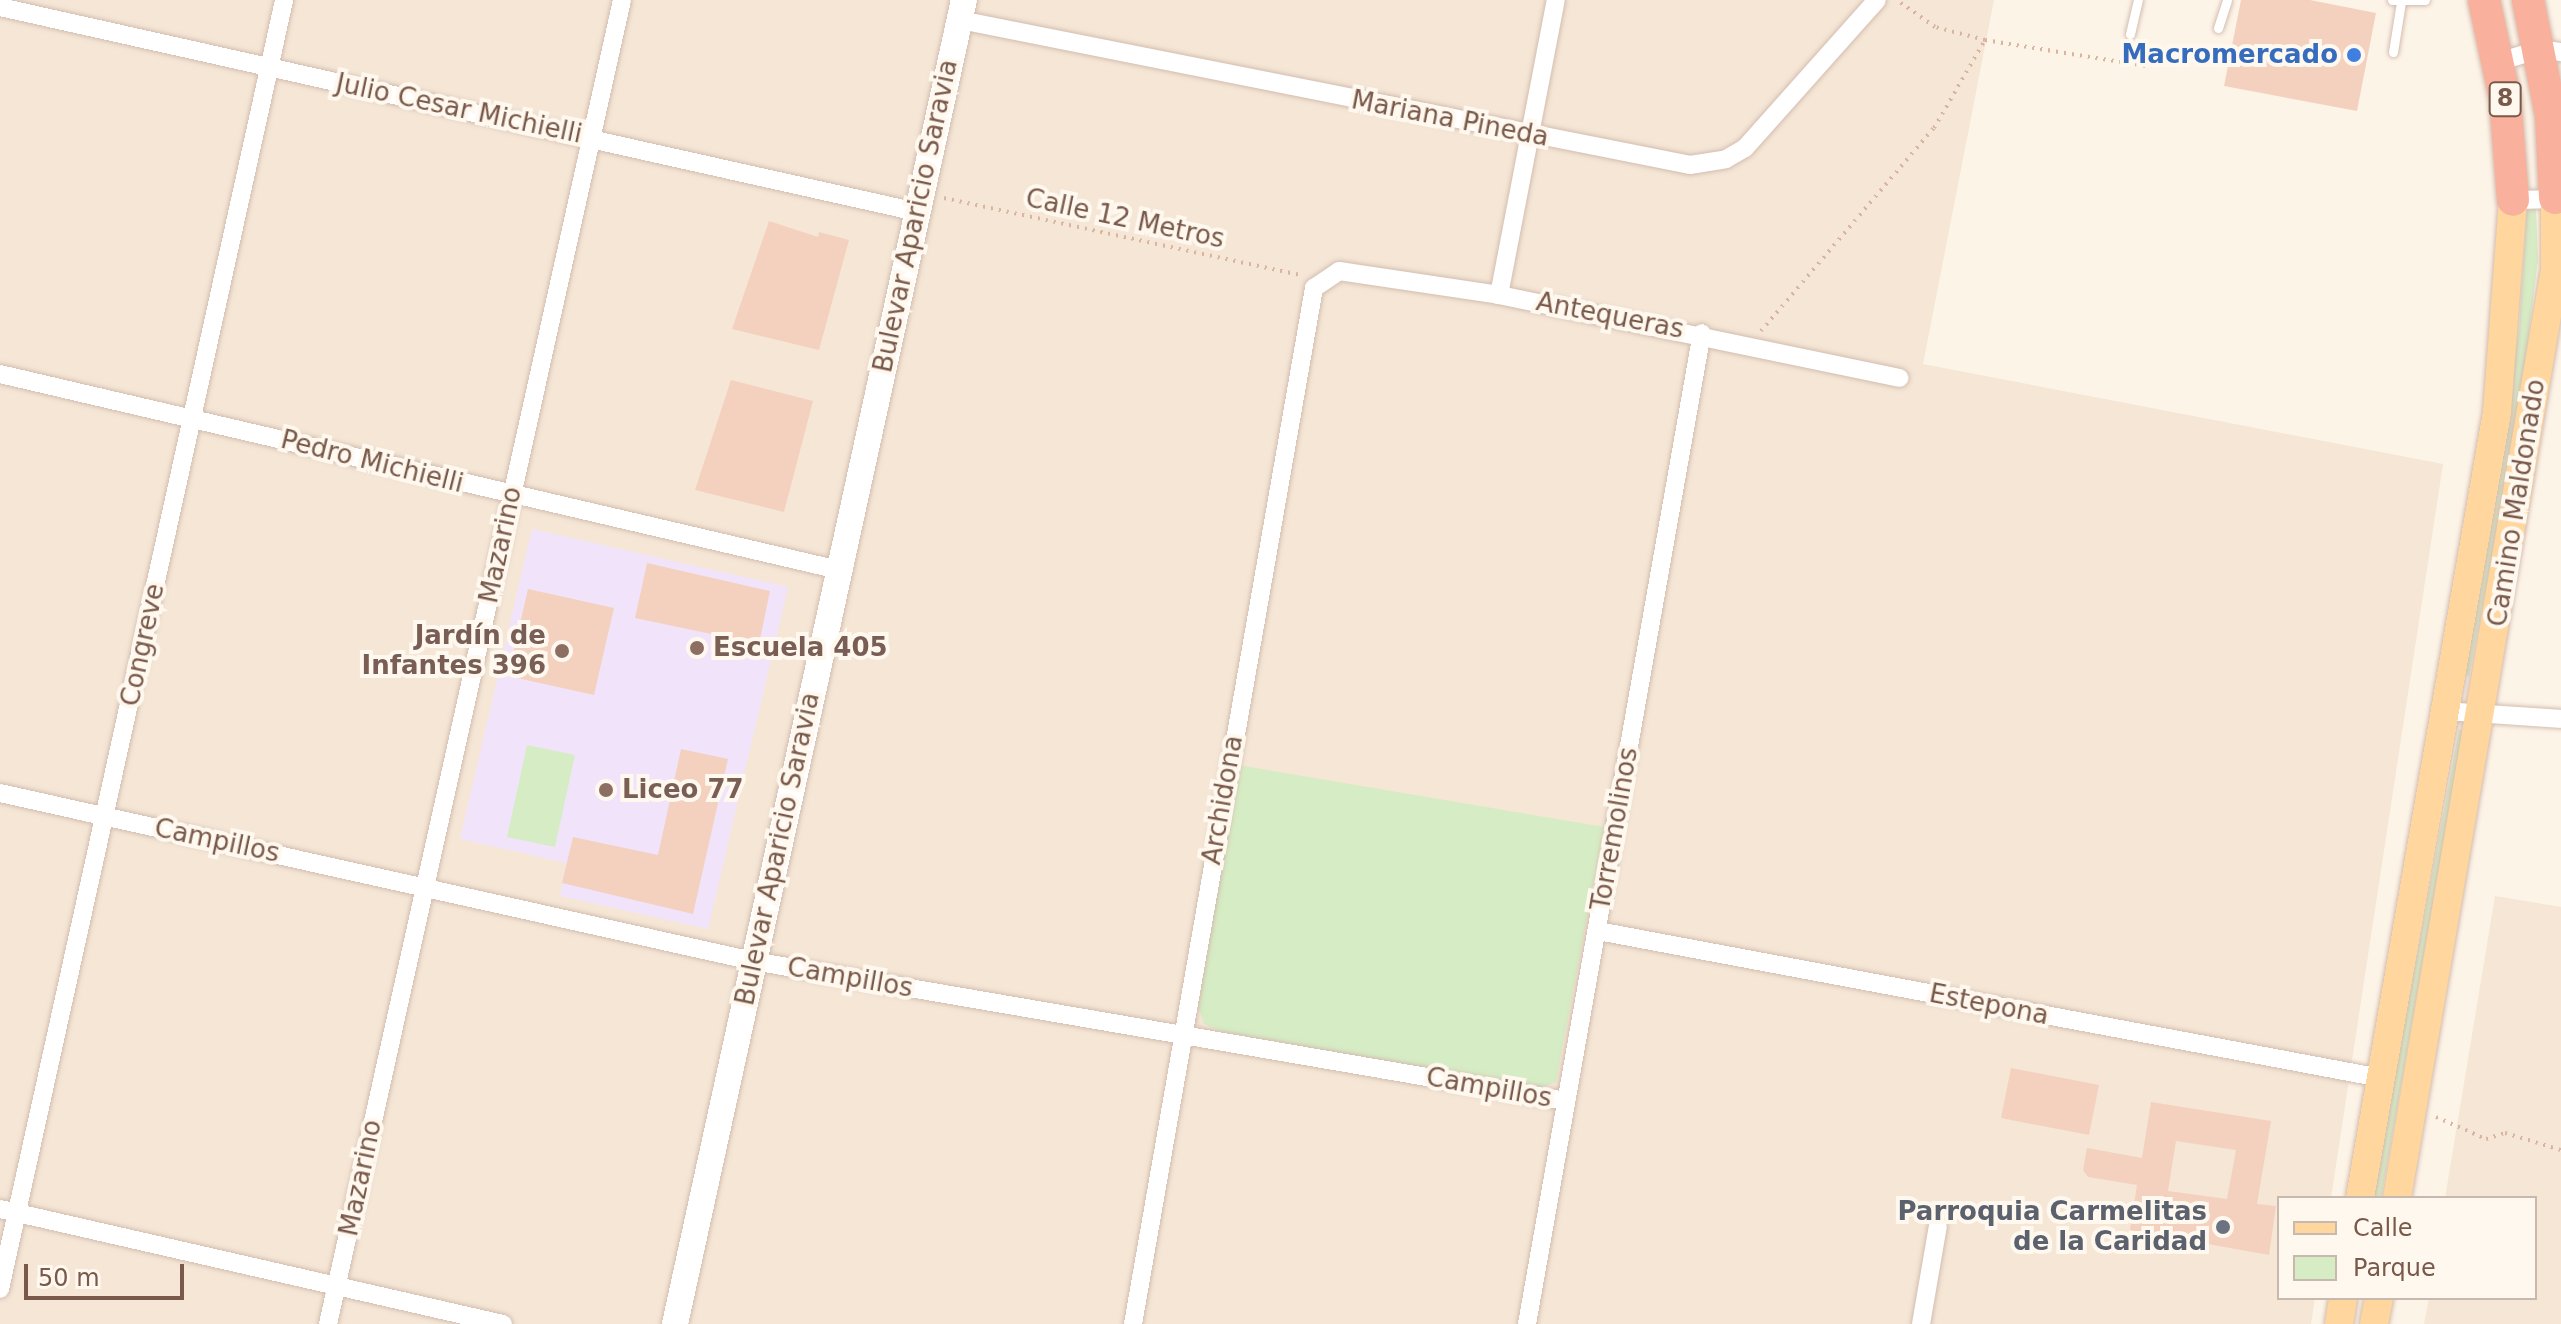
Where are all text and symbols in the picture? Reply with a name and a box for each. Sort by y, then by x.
place label: Macromercado [2122,39,2338,71]
marker: Macromercado [2345,46,2363,64]
street label: Bulevar Aparicio Saravia [868,57,964,375]
street label: Julio Cesar Michielli [333,68,585,150]
road number: 8 [2487,79,2523,119]
street label: Mariana Pineda [1349,85,1551,153]
street label: Calle 12 Metros [1023,183,1227,255]
street label: Antequeras [1534,286,1686,346]
street label: Camino Maldonado [2482,377,2552,629]
street label: Pedro Michielli [278,424,466,500]
street label: Mazarino [473,484,529,606]
street label: Congreve [115,581,171,709]
place label: Jardín de Infantes 396 [362,620,546,682]
place label: Escuela 405 [713,632,888,664]
marker: Escuela 405 [688,639,706,657]
marker: Jardín de Infantes 396 [553,642,571,660]
street label: Bulevar Aparicio Saravia [730,690,826,1008]
street label: Archidona [1196,733,1250,867]
street label: Torremolinos [1585,745,1645,913]
place label: Liceo 77 [622,774,744,806]
marker: Liceo 77 [597,781,615,799]
street label: Campillos [152,813,282,869]
street label: Campillos [785,952,915,1004]
street label: Estepona [1927,978,2051,1032]
street label: Campillos [1424,1062,1554,1114]
street label: Mazarino [333,1117,389,1239]
place label: Parroquia Carmelitas de la Caridad [1898,1196,2207,1258]
legend [2277,1196,2537,1300]
text: Calle [2353,1214,2413,1242]
marker: Parroquia Carmelitas de la Caridad [2214,1218,2232,1236]
scale bar [28,1248,188,1298]
text: Parque [2353,1254,2436,1282]
text: 50 m [38,1264,100,1292]

